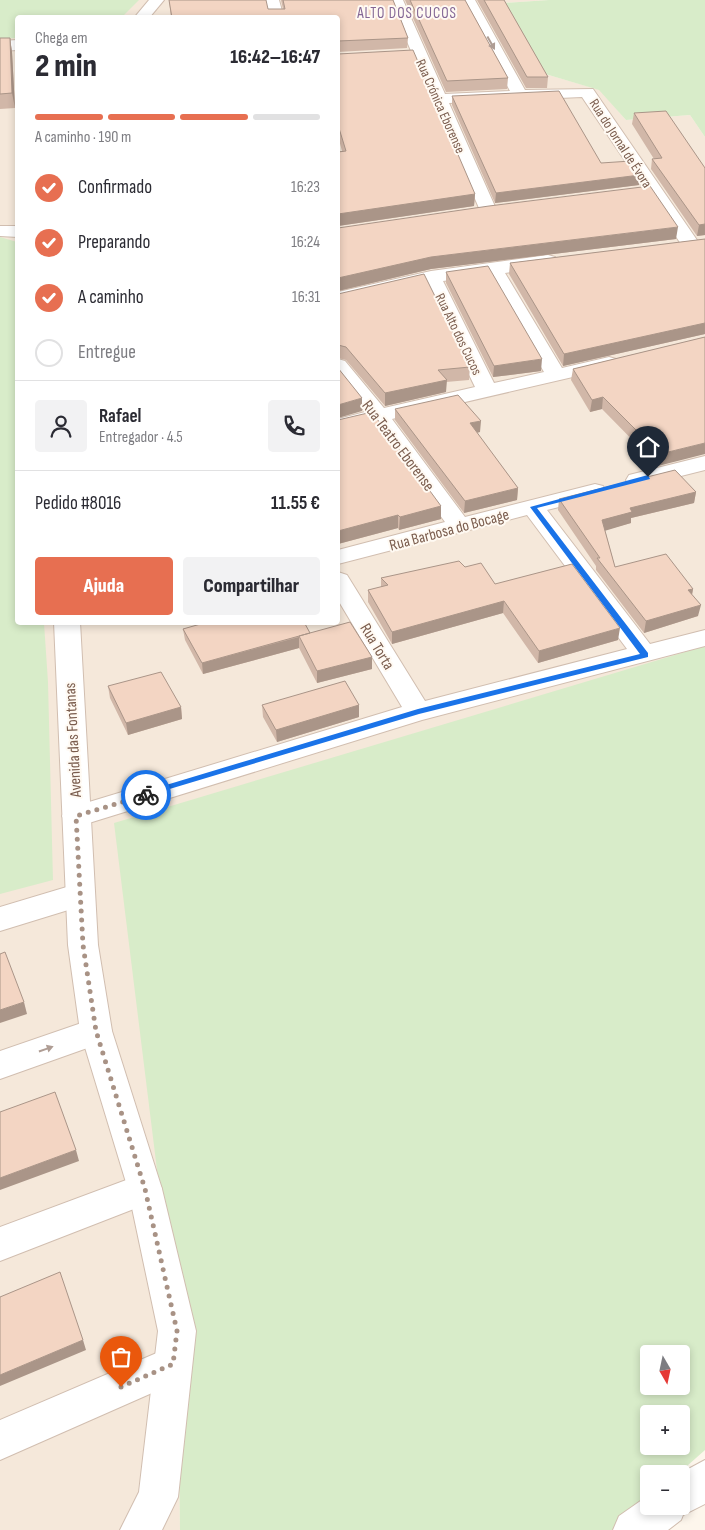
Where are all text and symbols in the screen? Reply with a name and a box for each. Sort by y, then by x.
district label: ALTO DOS CUCOS [356,4,457,23]
text: Chega em [35,29,88,48]
one-way arrow [487,35,495,50]
text: 16:42–16:47 [230,46,320,69]
text: 2 min [35,47,97,86]
street label: Rua Crónica Eborense [412,56,469,156]
street label: Rua do Jornal de Évora [586,96,656,191]
text: A caminho · 190 m [35,128,131,147]
icon: check [35,174,63,202]
text: Confirmado [78,176,152,199]
text: 16:23 [291,178,320,197]
icon: check [35,229,63,257]
text: Preparando [78,231,150,254]
text: 16:24 [291,233,320,252]
icon: check [35,284,63,312]
text: A caminho [78,286,144,309]
text: 16:31 [292,288,320,307]
street label: Rua Alto dos Cucos [431,291,486,378]
text: Entregue [78,341,136,364]
street label: Rua Teatro Eborense [357,397,438,495]
button: person [35,400,87,452]
button: phone [268,400,320,452]
text: Rafael [99,405,141,428]
pin [627,426,669,477]
text: Entregador · 4.5 [99,428,183,447]
icon: home [634,433,662,461]
text: Pedido #8016 [35,492,121,515]
text: 11.55 € [271,492,320,515]
street label: Rua Barbosa do Bocage [387,505,511,556]
button: Ajuda [35,557,173,615]
button: Compartilhar [183,557,320,615]
street label: Rua Torta [356,620,398,673]
street label: Avenida das Fontanas [61,682,86,799]
courier [121,770,171,820]
icon: bike [132,781,160,809]
one-way arrow [39,1045,54,1053]
pin [100,1336,142,1387]
icon: bag [107,1343,135,1371]
north arrow [640,1345,690,1395]
map controls [640,1345,690,1515]
button: + [640,1405,690,1455]
button: − [640,1465,690,1515]

